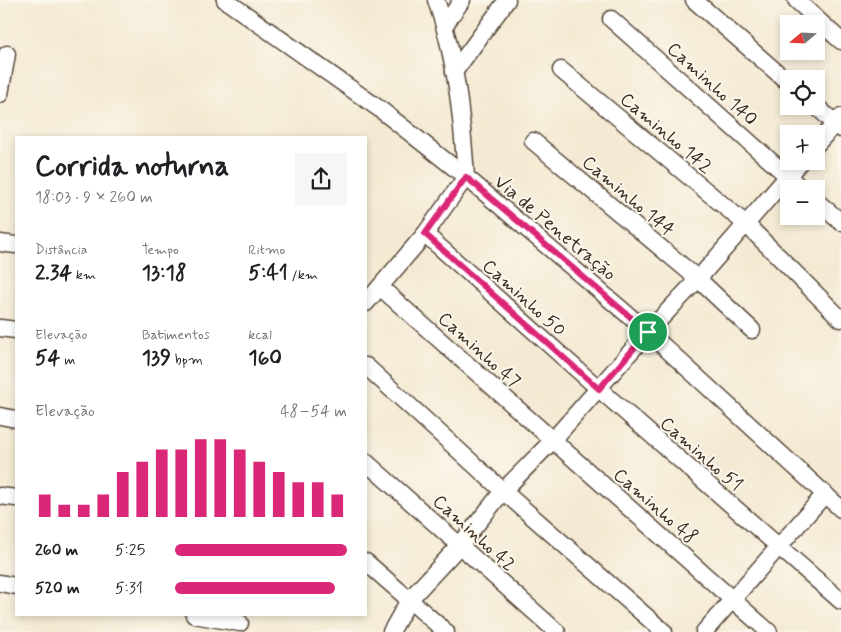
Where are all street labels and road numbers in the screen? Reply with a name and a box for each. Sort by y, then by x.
street label: Caminho 140 [661,37,763,132]
street label: Caminho 142 [614,87,718,179]
street label: Caminho 144 [576,150,680,242]
street label: Via de Penetração [489,170,621,287]
street label: Caminho 50 [477,254,571,342]
street label: Caminho 47 [432,306,526,394]
street label: Caminho 51 [654,411,748,497]
street label: Caminho 48 [608,463,702,550]
street label: Caminho 42 [427,489,521,577]

